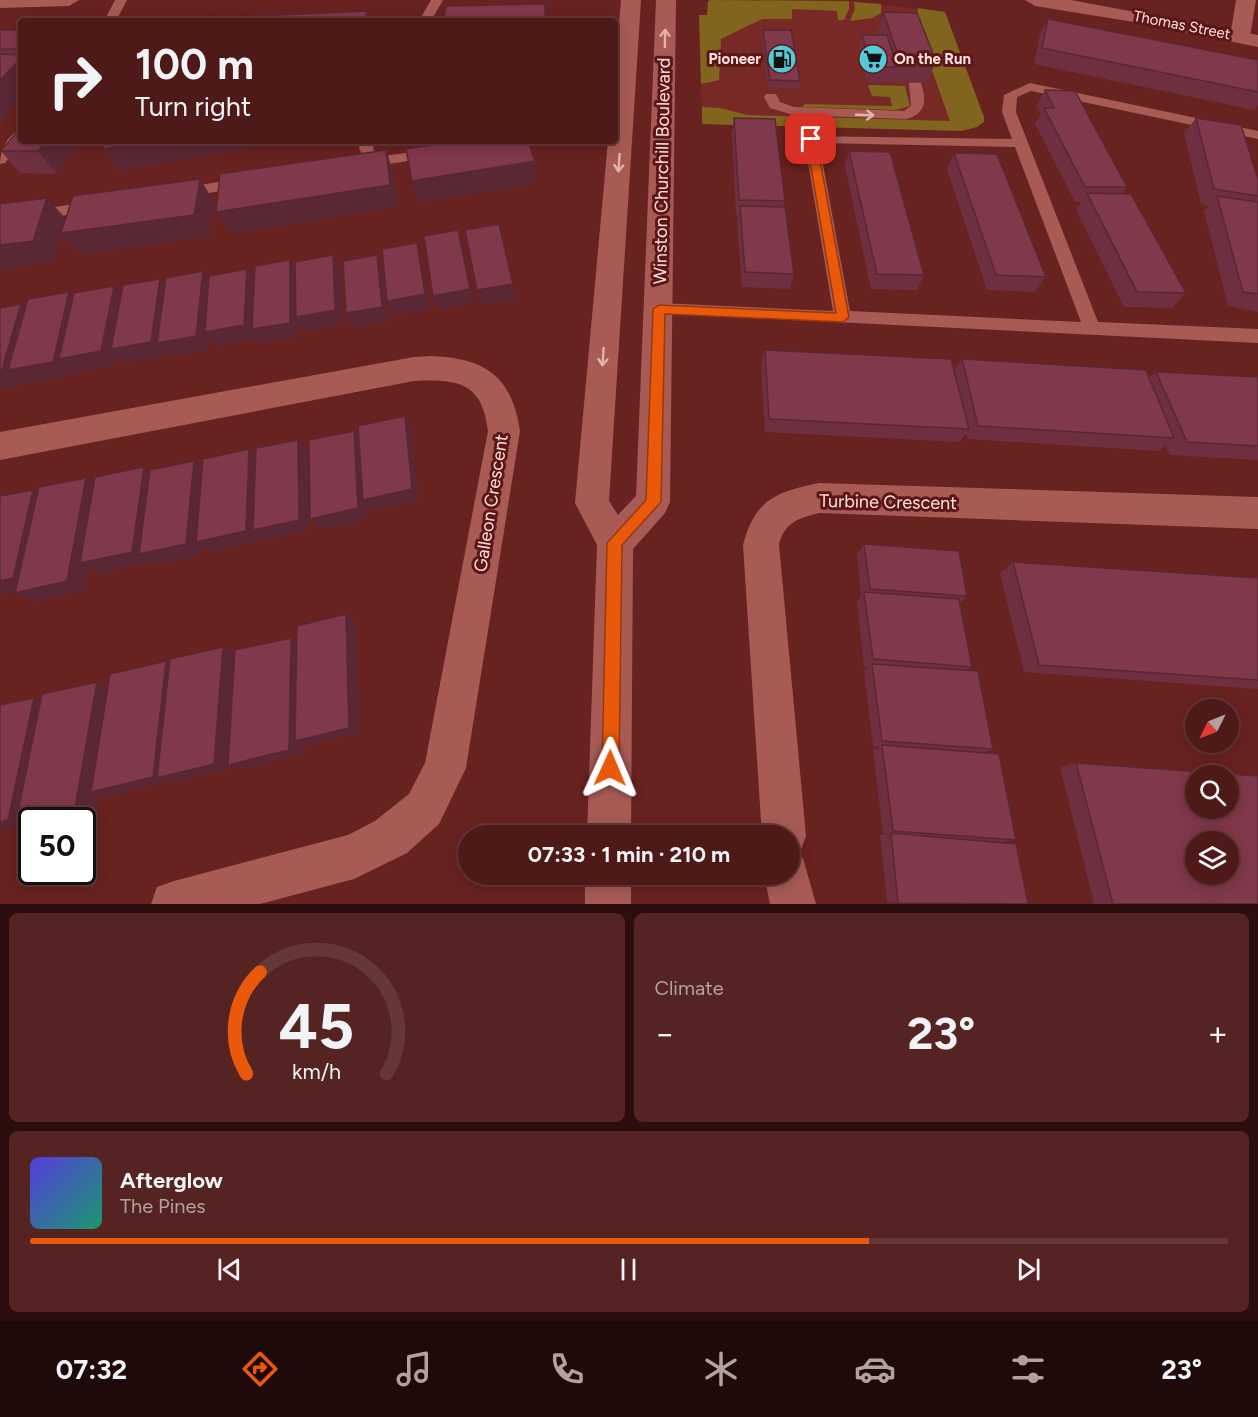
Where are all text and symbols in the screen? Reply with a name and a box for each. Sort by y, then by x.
street label: Thomas Street [1132,7,1232,43]
one-way arrow [659,28,671,48]
text: 100 m [135,39,254,90]
icon: right [36,42,114,120]
fuel station icon: Pioneer [766,43,798,75]
supermarket icon: On the Run [857,43,889,75]
place label: Pioneer [708,50,761,68]
place label: On the Run [894,50,971,68]
street label: Winston Churchill Boulevard [649,57,675,285]
text: Turn right [135,90,251,123]
one-way arrow [854,109,874,120]
pin [785,113,836,164]
icon: arrive [794,122,827,155]
one-way arrow [613,153,624,173]
one-way arrow [598,347,609,367]
street label: Galleon Crescent [469,432,513,573]
street label: Turbine Crescent [819,490,957,514]
north arrow [1185,699,1239,753]
map controls [1185,699,1239,885]
position arrow [578,736,642,800]
button: search [1185,765,1239,819]
speed limit sign: 50 [18,807,96,885]
button: layers [1185,831,1239,885]
text: 07:33 · 1 min · 210 m [528,841,730,868]
text: Climate [655,976,724,1000]
text: 45 [279,989,355,1064]
text: 23° [907,1006,975,1060]
text: − [655,1014,675,1053]
text: + [1207,1014,1228,1053]
text: km/h [292,1060,341,1085]
text: Afterglow [120,1167,223,1194]
text: The Pines [120,1194,206,1218]
icon: previous [213,1253,246,1286]
icon: pause [612,1253,645,1286]
icon: next [1012,1253,1045,1286]
icon: directions [239,1348,281,1390]
icon: music [393,1348,435,1390]
icon: phone [546,1348,588,1390]
icon: climate [700,1348,742,1390]
icon: car [854,1348,896,1390]
icon: filters [1007,1348,1049,1390]
text: 07:32 [56,1353,127,1386]
text: 23° [1161,1353,1202,1386]

